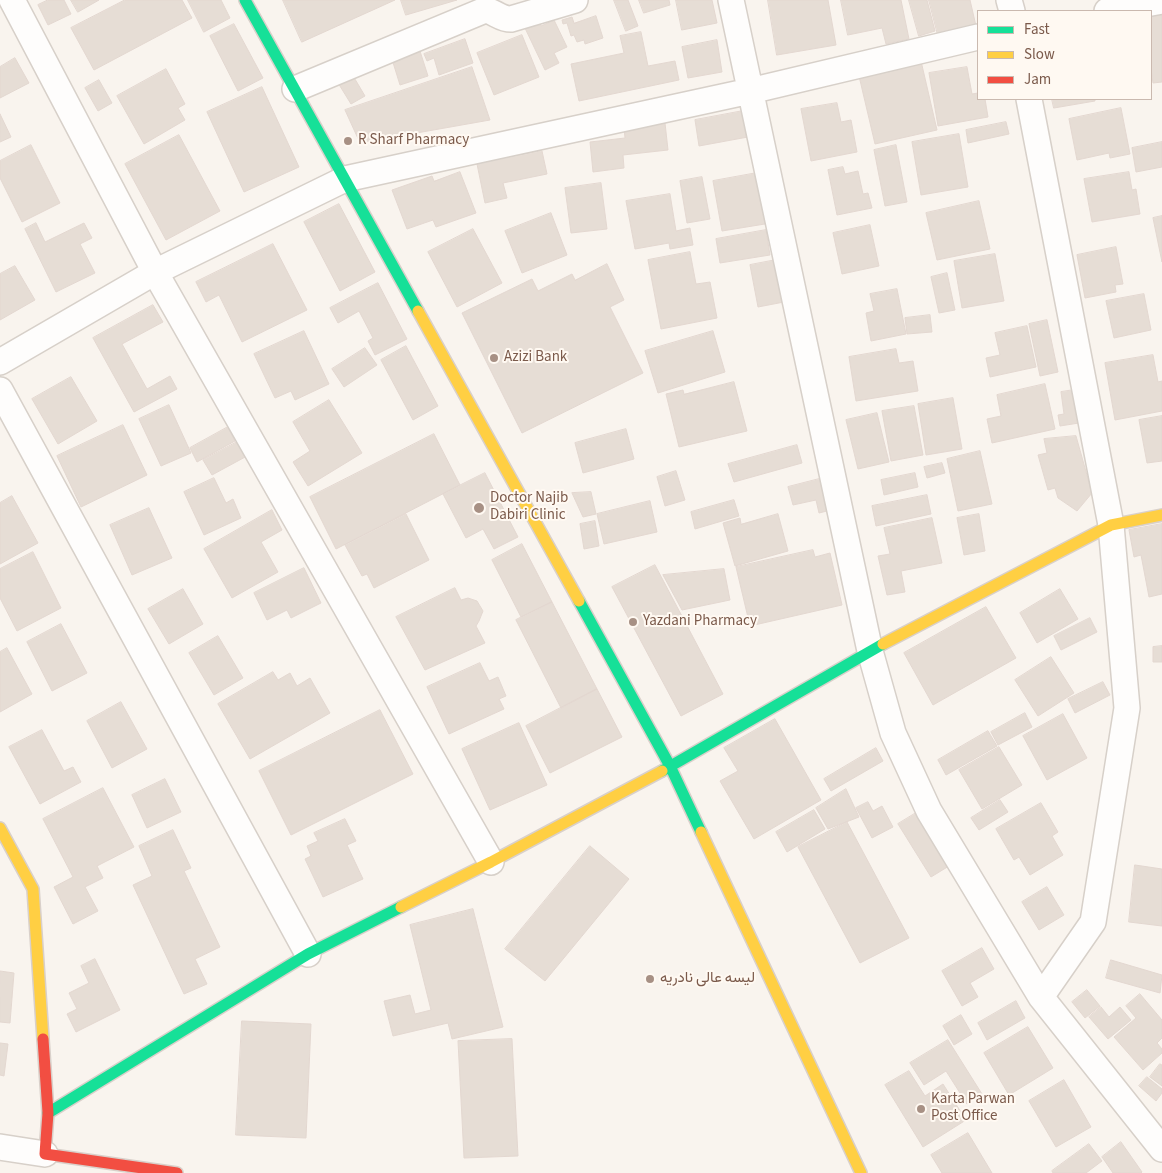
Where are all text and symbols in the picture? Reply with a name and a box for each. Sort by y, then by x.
legend [977,10,1152,100]
text: Fast [1024,19,1050,40]
text: Slow [1024,44,1055,65]
text: Jam [1024,69,1051,90]
place label: R Sharf Pharmacy [358,132,469,150]
marker: R Sharf Pharmacy [342,135,354,147]
place label: Azizi Bank [504,349,567,367]
marker: Azizi Bank [488,352,500,364]
place label: Doctor Najib Dabiri Clinic [490,490,568,525]
marker: Doctor Najib Dabiri Clinic [472,501,486,515]
place label: Yazdani Pharmacy [643,613,757,631]
marker: Yazdani Pharmacy [627,616,639,628]
place label: لیسه عالی نادریه [660,970,755,988]
marker: لیسه عالی نادریه [644,973,656,985]
place label: Karta Parwan Post Office [931,1091,1015,1126]
marker: Karta Parwan Post Office [915,1103,927,1115]

